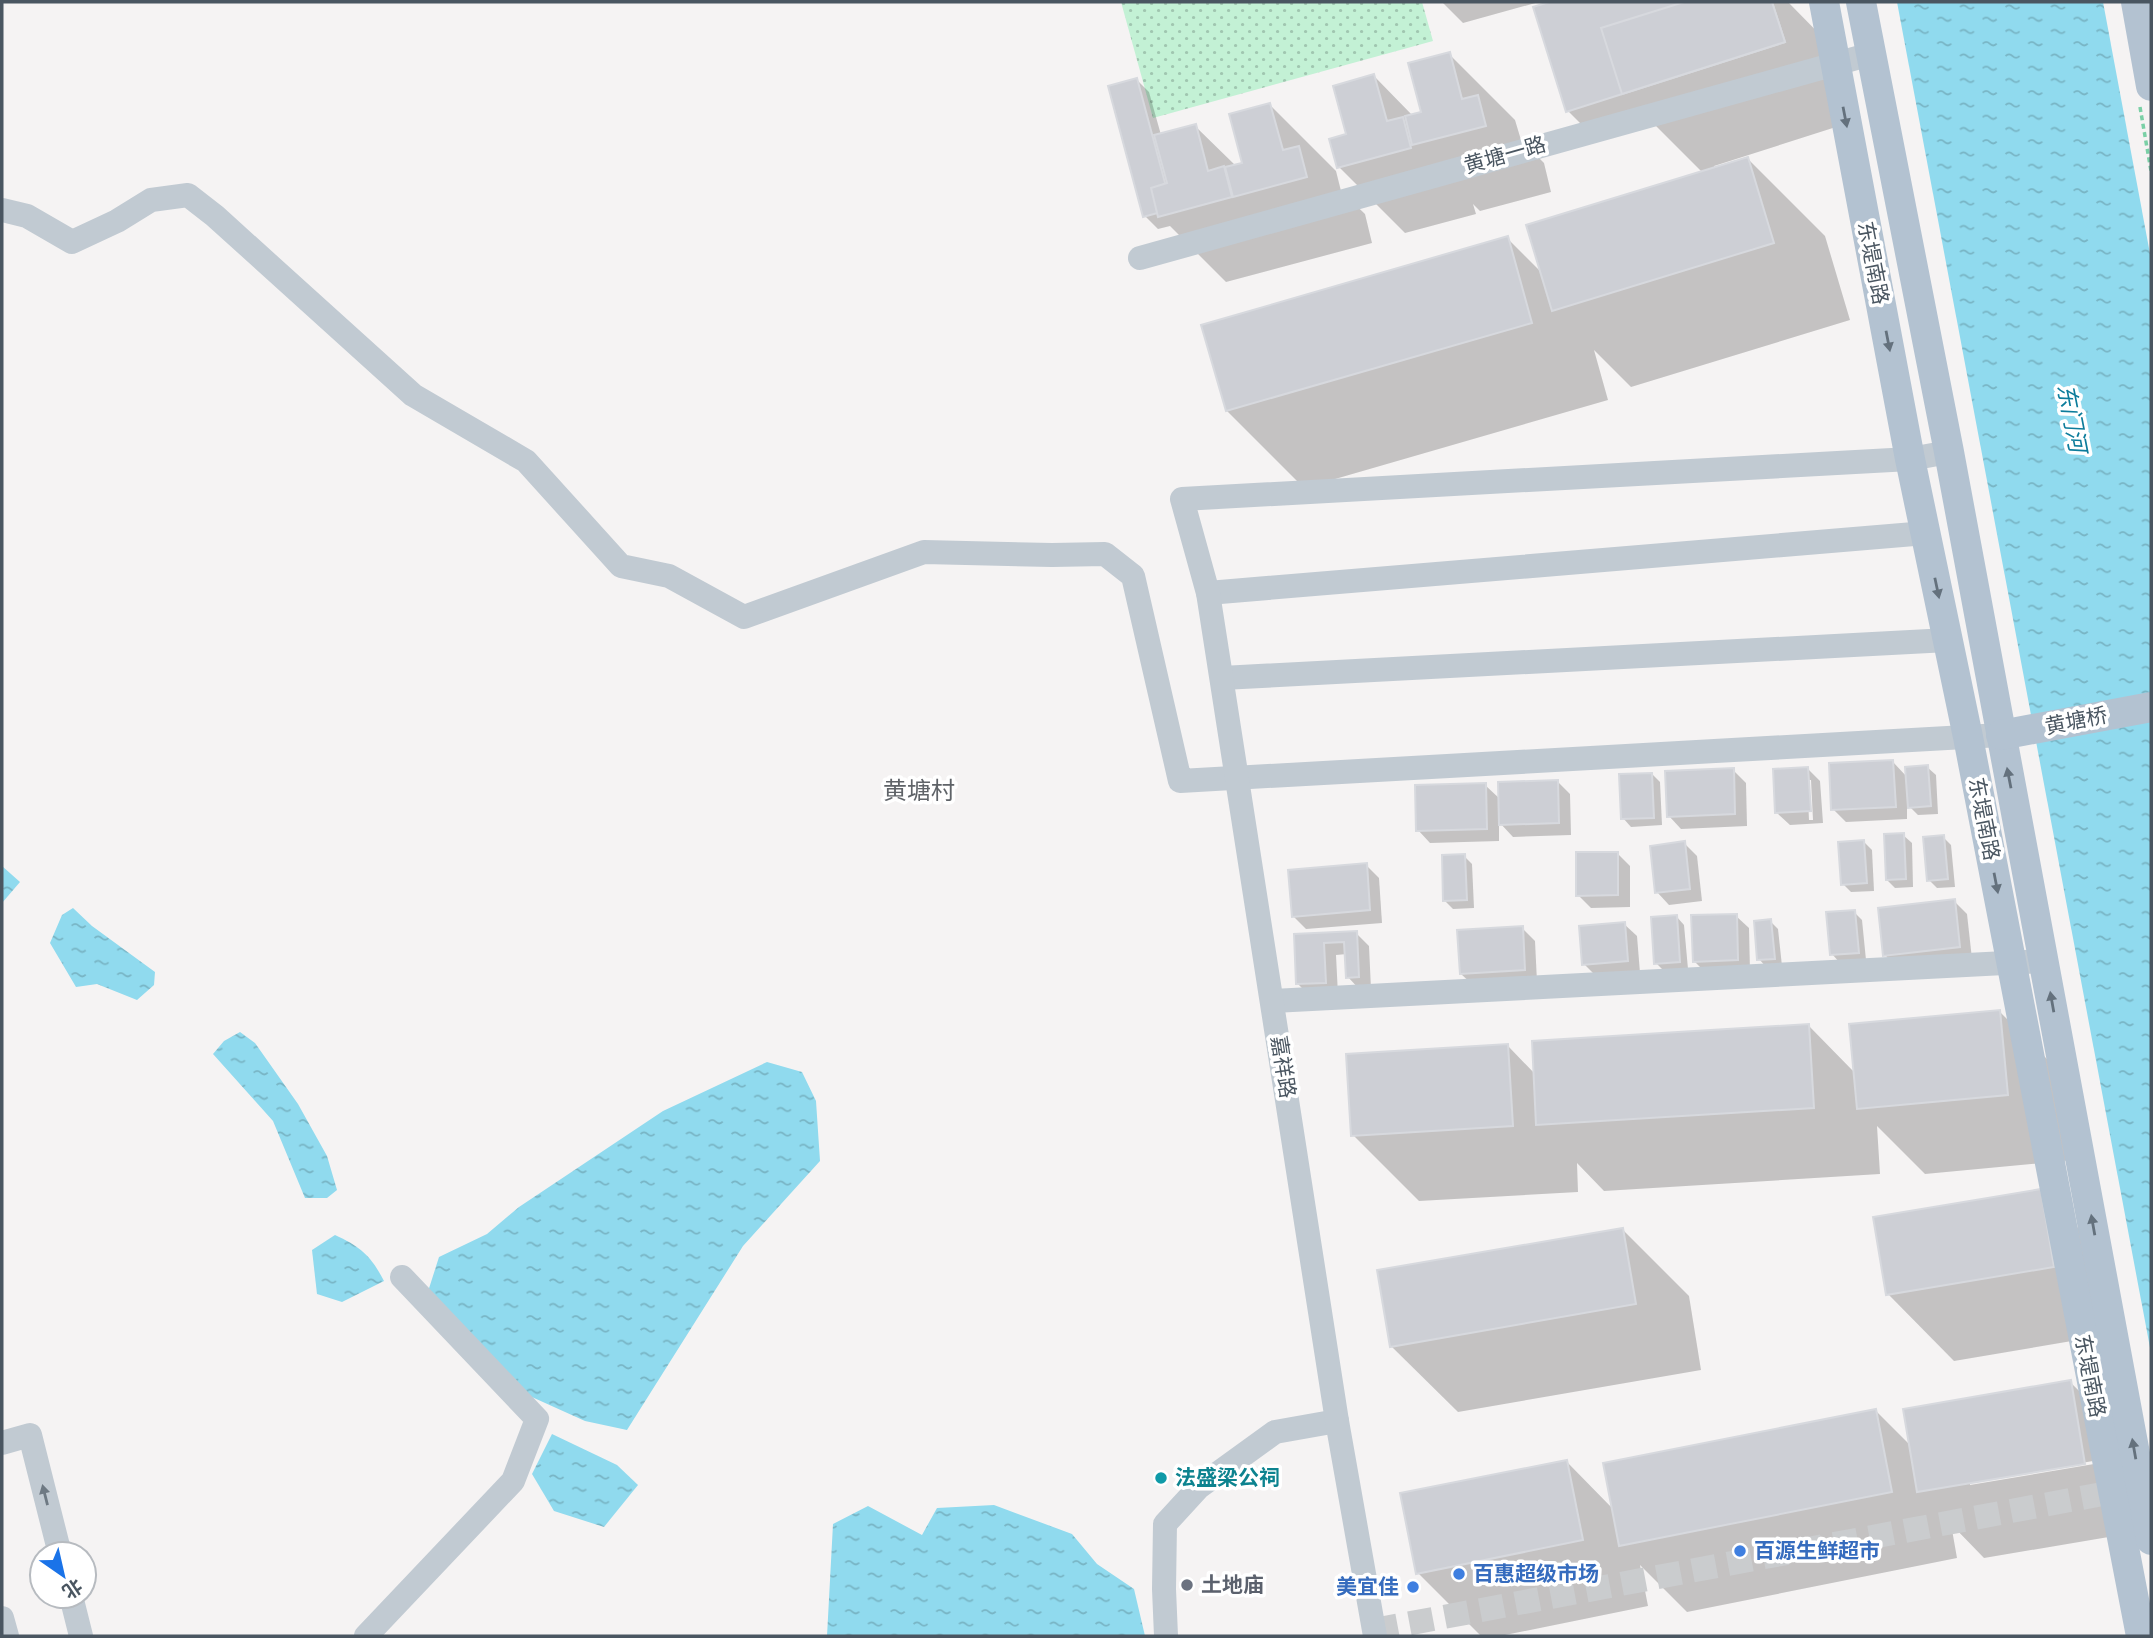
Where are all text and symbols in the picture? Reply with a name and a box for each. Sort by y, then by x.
one-way arrow [1839,106,1850,128]
street label: 黄塘一路 [1460,127,1550,181]
street label: 东堤南路 [1850,219,1898,307]
one-way arrow [1882,330,1893,352]
water label: 东门河 [2049,381,2097,459]
one-way arrow [1932,577,1943,599]
street label: 黄塘桥 [2042,698,2110,742]
one-way arrow [2004,767,2015,789]
district label: 黄塘村 [883,772,955,808]
street label: 东堤南路 [1961,775,2009,863]
one-way arrow [1990,872,2001,894]
one-way arrow [2046,991,2057,1013]
street label: 嘉祥路 [1263,1033,1305,1100]
one-way arrow [2087,1214,2098,1236]
street label: 东堤南路 [2067,1332,2115,1420]
one-way arrow [2129,1438,2140,1460]
place label: 法盛梁公祠 [1175,1461,1280,1493]
marker: 法盛梁公祠 [1153,1470,1169,1486]
one-way arrow [39,1483,50,1505]
place label: 百源生鲜超市 [1754,1534,1880,1566]
north arrow [28,1540,98,1610]
marker: 百源生鲜超市 [1732,1543,1748,1559]
place label: 百惠超级市场 [1473,1557,1599,1589]
marker: 百惠超级市场 [1451,1566,1467,1582]
place label: 土地庙 [1201,1568,1264,1600]
place label: 美宜佳 [1336,1570,1399,1602]
text: 北 [57,1572,89,1607]
marker: 土地庙 [1179,1577,1195,1593]
marker: 美宜佳 [1405,1579,1421,1595]

